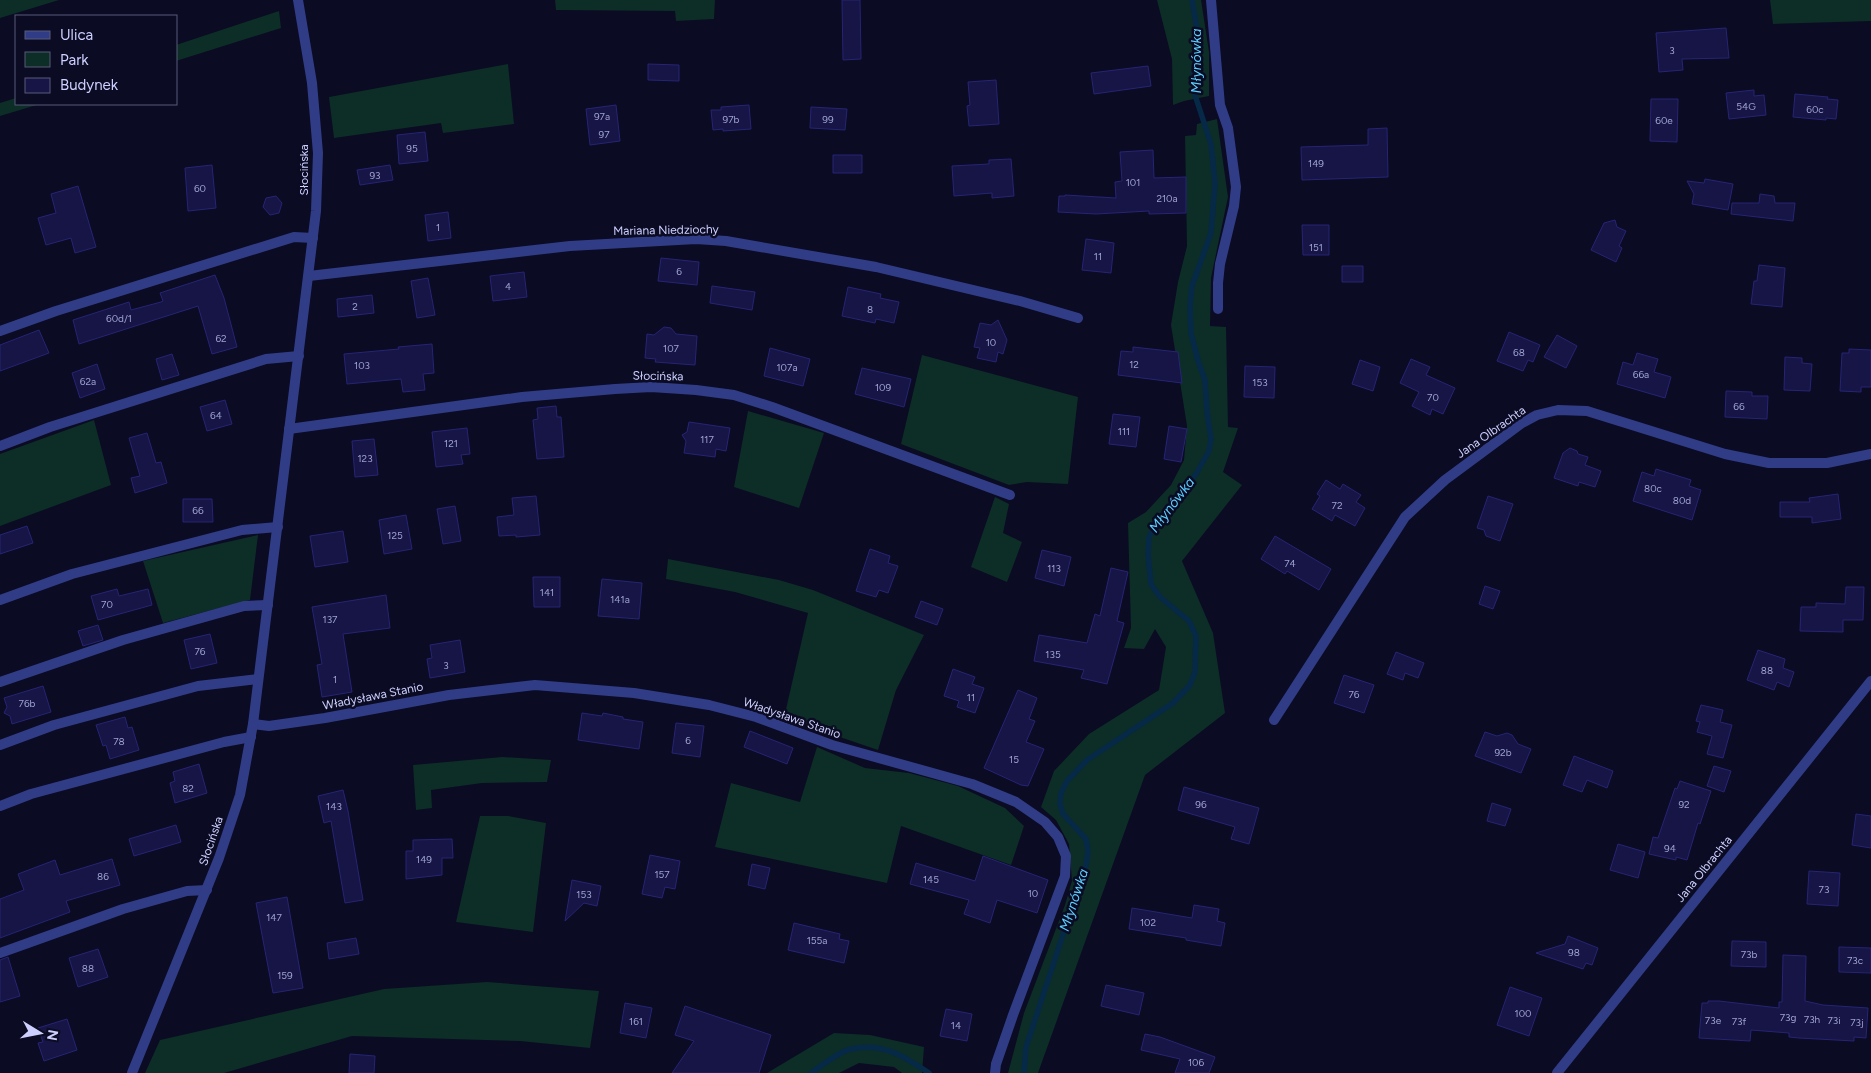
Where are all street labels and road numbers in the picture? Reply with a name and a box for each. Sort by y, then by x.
street label: Słocińska [297,144,311,196]
street label: Mariana Niedziochy [613,222,720,238]
street label: Słocińska [632,369,684,383]
street label: Jana Olbrachta [1454,403,1528,461]
street label: Władysława Stanio [322,679,425,713]
street label: Władysława Stanio [741,695,843,741]
street label: Słocińska [196,815,226,867]
street label: Jana Olbrachta [1673,833,1735,905]

